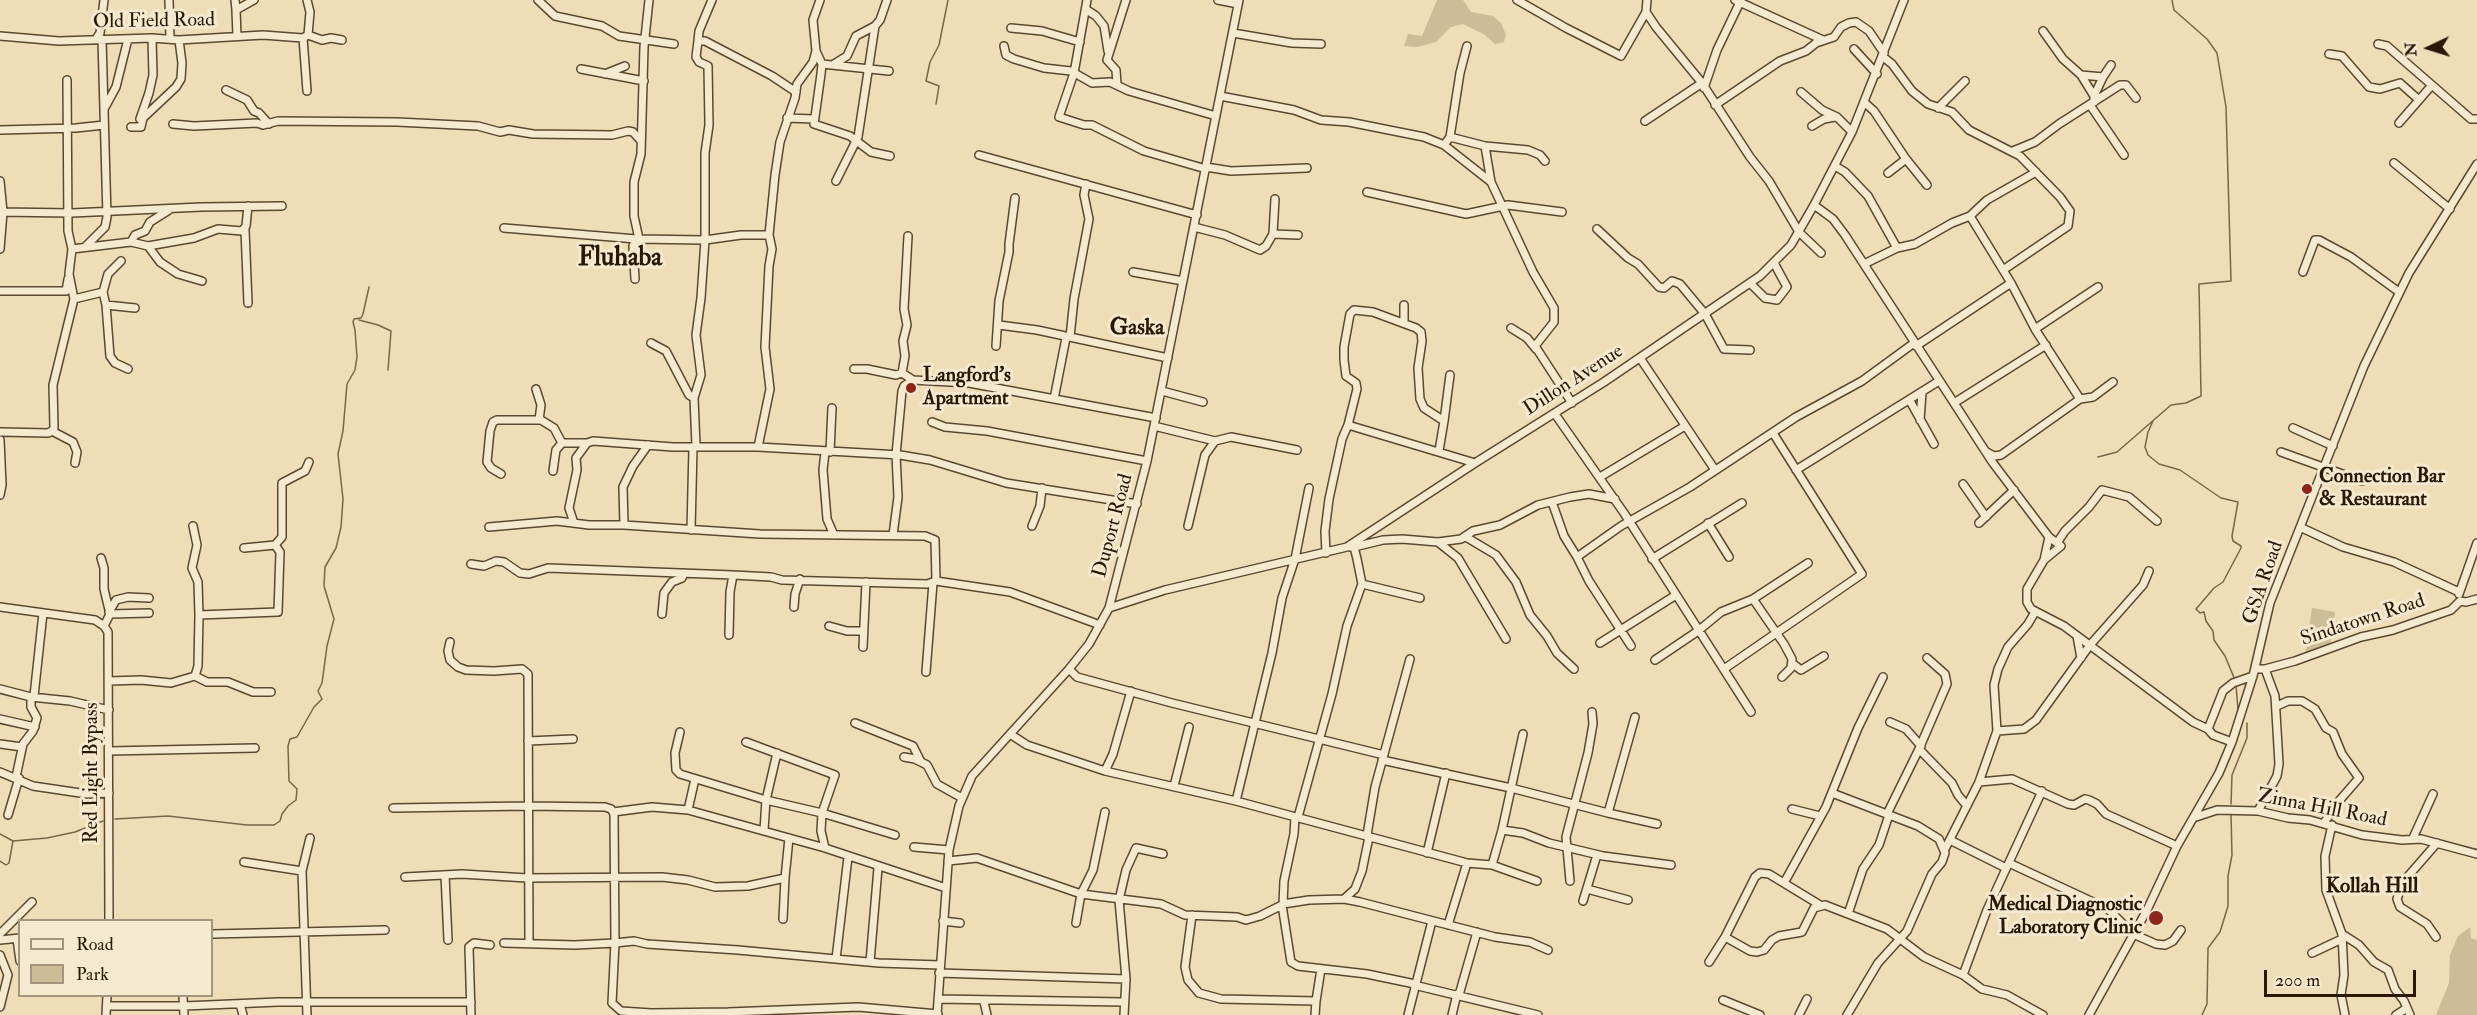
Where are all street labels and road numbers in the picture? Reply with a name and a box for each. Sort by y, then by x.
street label: Old Field Road [93,9,215,35]
street label: Dillon Avenue [1520,340,1628,422]
street label: Duport Road [1089,472,1139,580]
street label: GSA Road [2239,538,2289,628]
street label: Sindatown Road [2298,590,2428,652]
street label: Red Light Bypass [81,702,105,844]
street label: Zinna Hill Road [2255,785,2389,833]

